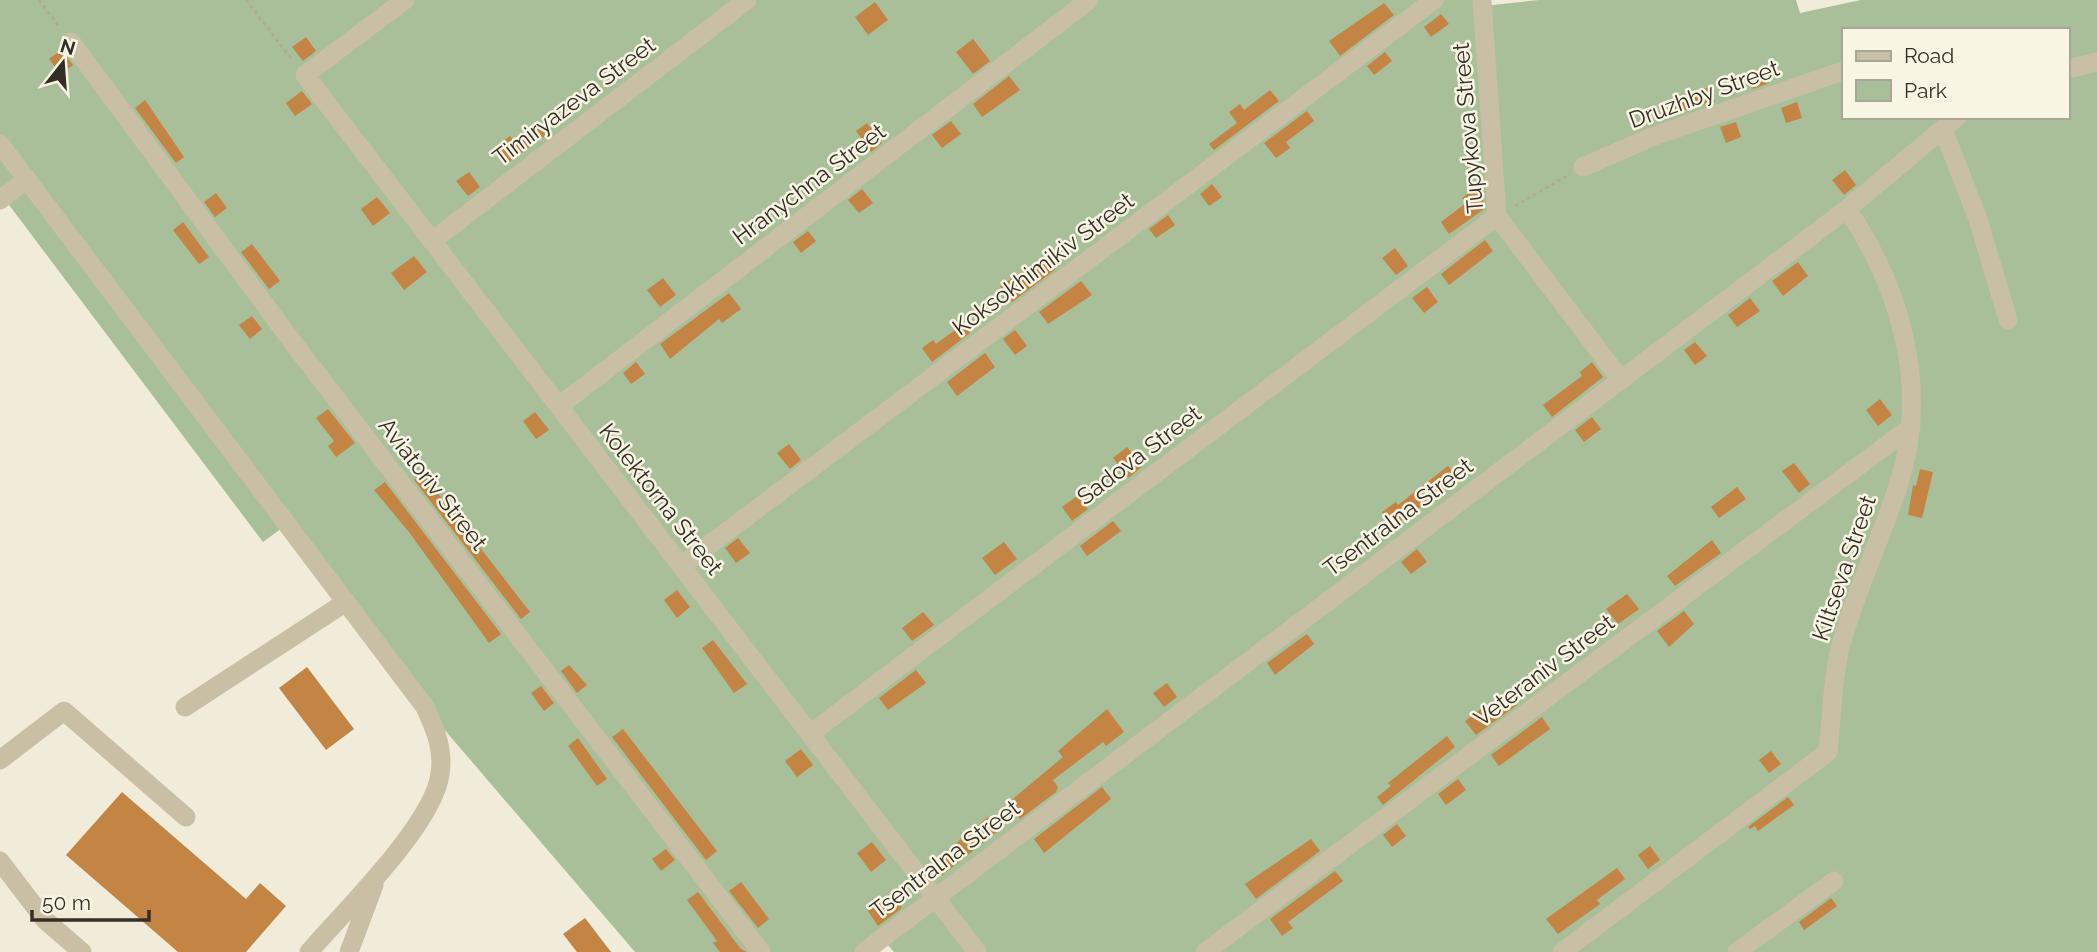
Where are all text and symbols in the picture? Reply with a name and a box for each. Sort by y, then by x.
north arrow [28,28,98,98]
legend [1842,28,2069,119]
street label: Timiryazeva Street [487,31,660,170]
text: N [58,34,78,59]
street label: Tupykova Street [1447,41,1488,214]
text: Road [1904,43,1954,68]
street label: Druzhby Street [1625,54,1783,133]
text: Park [1904,78,1947,103]
street label: Hranychna Street [727,117,891,250]
street label: Koksokhimikiv Street [947,186,1139,341]
street label: Sadova Street [1071,399,1206,510]
street label: Aviatoriv Street [373,412,493,555]
street label: Kolektorna Street [594,418,729,580]
street label: Tsentralna Street [1318,452,1478,581]
street label: Kiltseva Street [1806,491,1881,644]
street label: Veteraniv Street [1468,608,1619,731]
street label: Tsentralna Street [865,794,1025,923]
scale bar [32,878,149,922]
text: 50 m [42,890,91,915]

